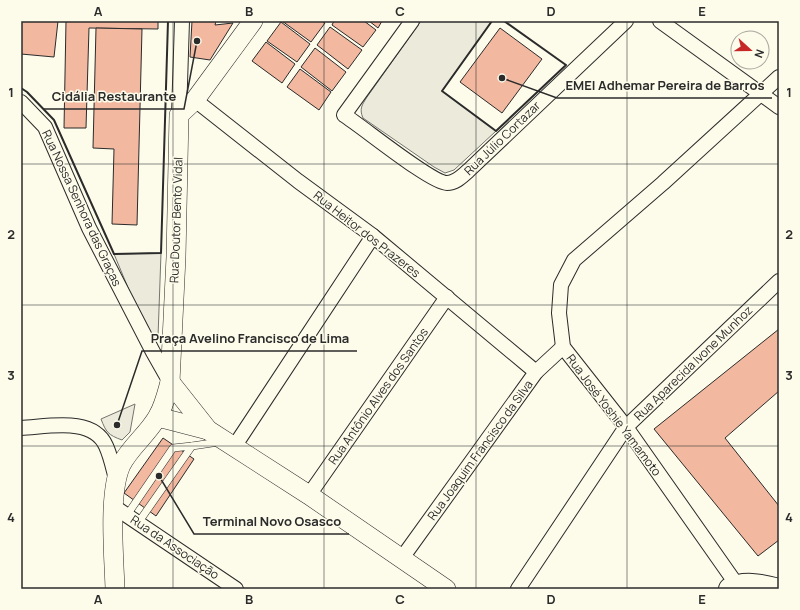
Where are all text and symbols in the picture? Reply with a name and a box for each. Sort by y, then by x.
text: A [94,2,103,20]
text: B [245,2,253,20]
text: C [395,2,405,20]
text: D [546,2,556,20]
text: E [698,2,706,20]
north arrow [730,30,770,70]
text: N [751,47,768,60]
callout: EMEI Adhemar Pereira de Barros [557,73,772,98]
text: EMEI Adhemar Pereira de Barros [566,76,765,94]
text: 1 [8,83,14,101]
text: 1 [786,83,792,101]
callout: Cidália Restaurante [44,84,184,109]
text: Cidália Restaurante [52,87,176,105]
street label: Rua Júlio Cortazar [460,97,544,179]
street label: Rua Nossa Senhora das Graças [38,127,126,289]
street label: Rua Doutor Bento Vidal [165,157,187,283]
street label: Rua Heitor dos Prazeres [310,187,424,281]
text: 2 [7,225,15,243]
text: 2 [785,225,793,243]
street label: Rua Aparecida Ivone Munhoz [630,302,756,424]
street label: Rua Antônio Alves dos Santos [324,324,432,468]
callout: Praça Avelino Francisco de Lima [142,326,357,351]
text: Praça Avelino Francisco de Lima [151,329,349,347]
street label: Rua José Yoshie Yamamoto [562,351,666,479]
text: 3 [7,366,15,384]
text: 3 [785,366,793,384]
street label: Rua Joaquim Francisco da Silva [423,376,537,524]
text: 4 [7,508,15,526]
text: 4 [785,508,793,526]
callout: Terminal Novo Osasco [194,509,349,534]
street label: Rua da Associação [127,511,223,583]
text: Terminal Novo Osasco [203,512,341,530]
text: A [94,590,103,608]
text: B [245,590,253,608]
text: C [395,590,405,608]
text: D [546,590,556,608]
text: E [698,590,706,608]

